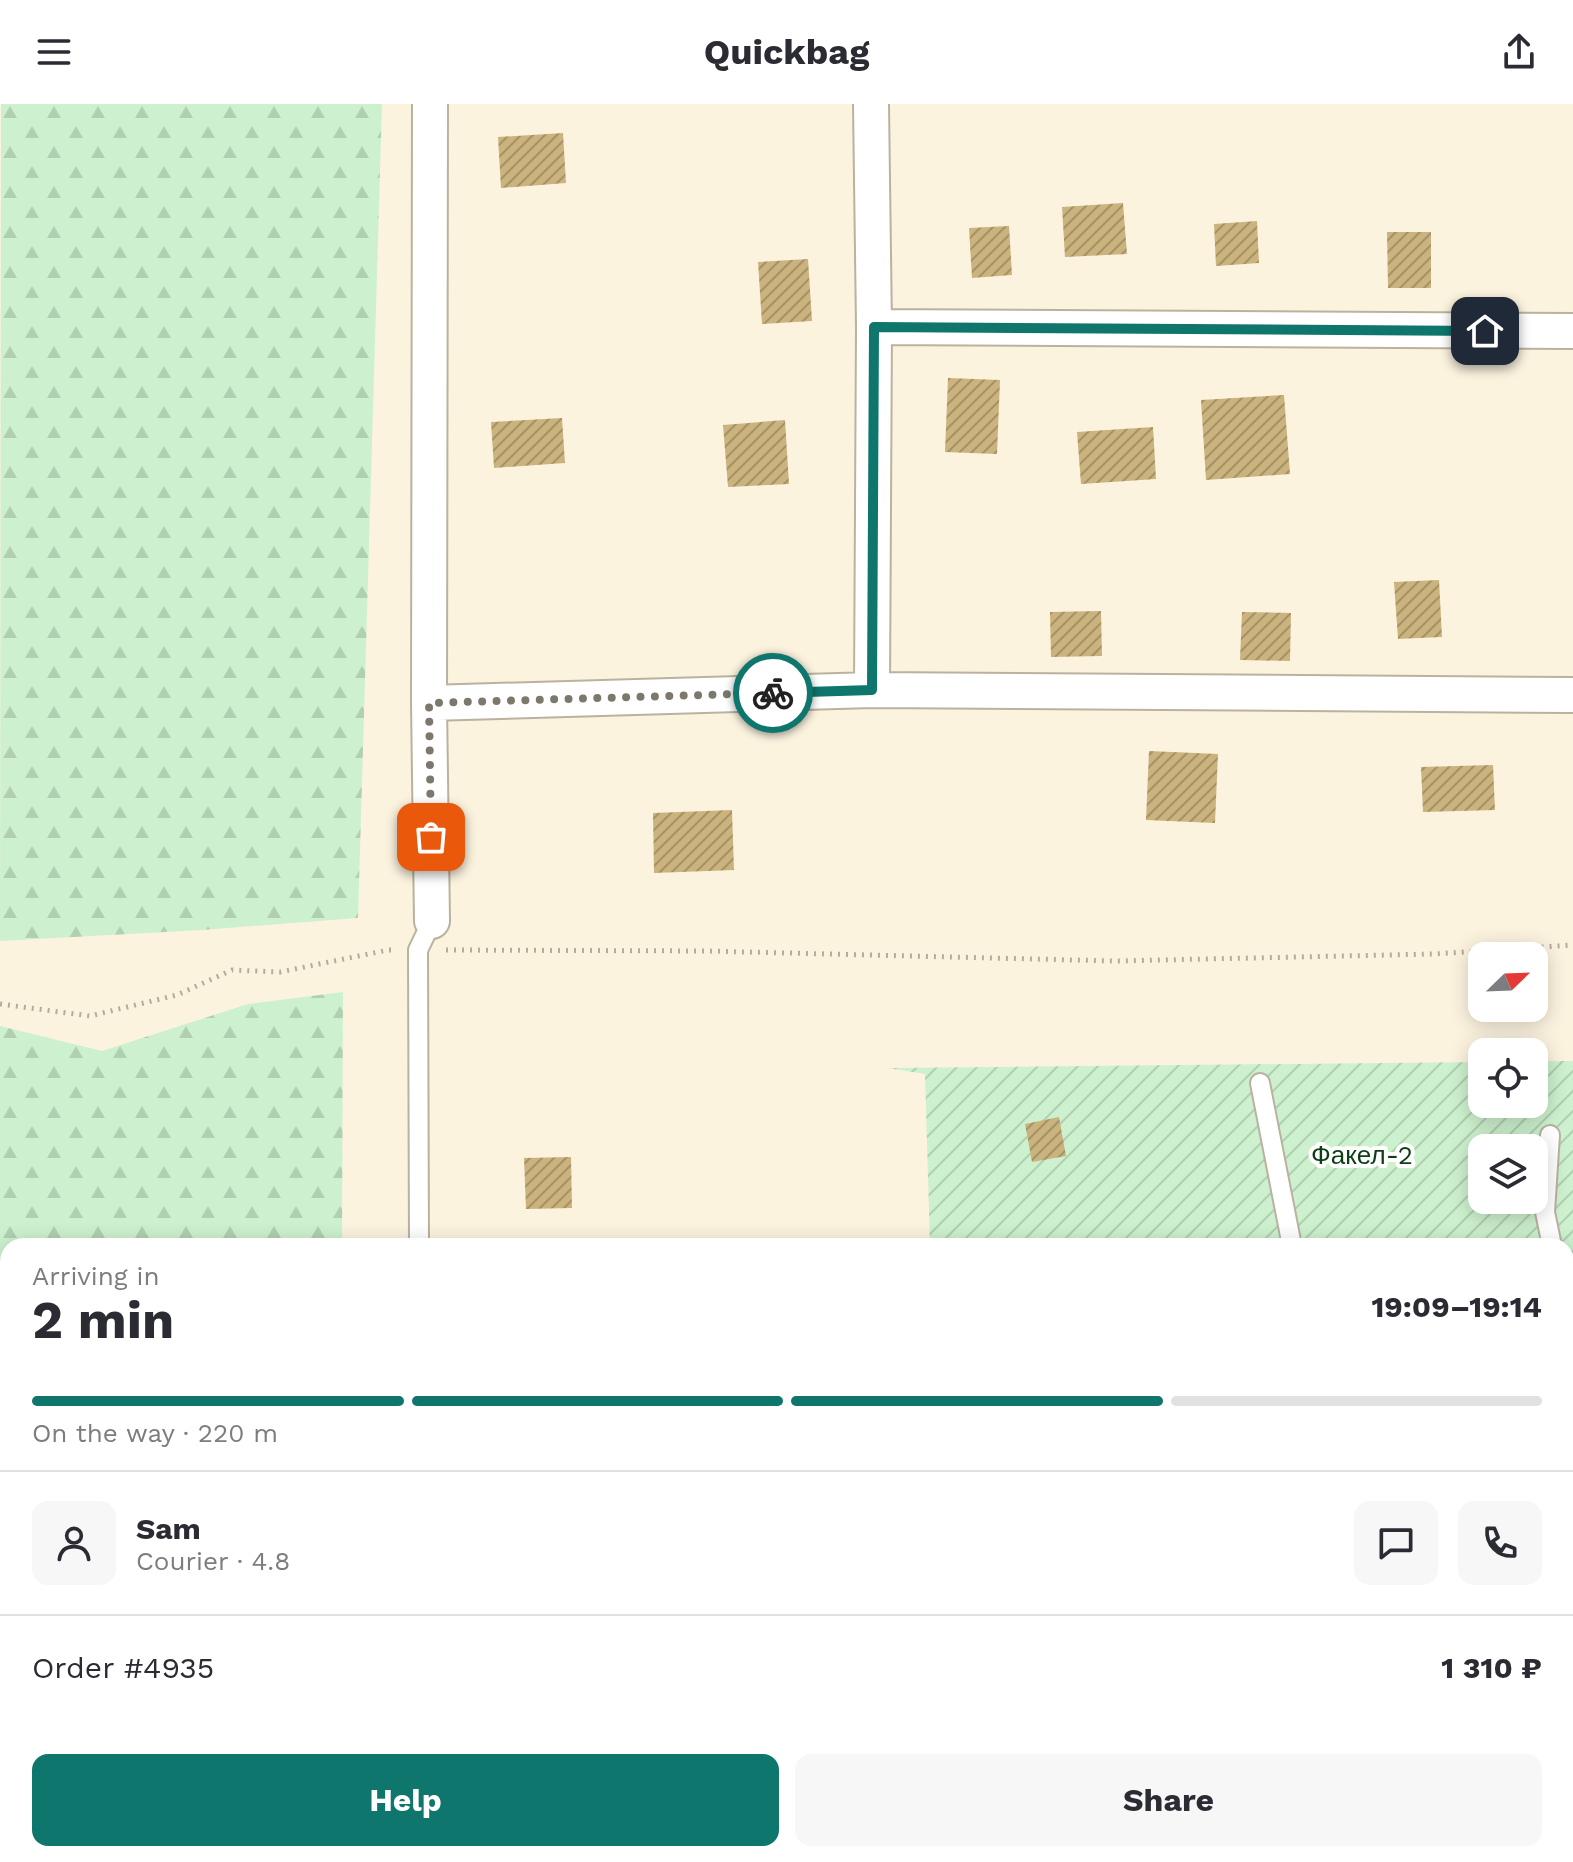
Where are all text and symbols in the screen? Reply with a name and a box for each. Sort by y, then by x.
icon: menu [32,30,76,74]
icon: share [1497,30,1541,74]
text: Quickbag [704,31,869,73]
pin [1451,297,1519,365]
icon: home [1463,309,1507,353]
courier [733,653,813,733]
icon: bike [751,671,795,715]
pin [397,803,465,871]
icon: bag [409,815,453,859]
north arrow [1468,942,1548,1022]
map controls [1468,942,1548,1214]
button: locate [1468,1038,1548,1118]
button: layers [1468,1134,1548,1214]
park label: Факел-2 [1311,1140,1413,1170]
text: Arriving in [32,1261,160,1291]
text: 19:09–19:14 [1371,1289,1542,1324]
text: 2 min [32,1290,174,1351]
text: On the way · 220 m [32,1418,278,1448]
button: person [32,1501,116,1585]
button: chat [1354,1501,1438,1585]
button: phone [1458,1501,1542,1585]
text: Sam [136,1511,201,1546]
text: Courier · 4.8 [136,1546,290,1576]
text: Order #4935 [32,1650,214,1685]
text: 1 310 ₽ [1441,1650,1542,1685]
button: Help [32,1754,779,1846]
button: Share [795,1754,1542,1846]

